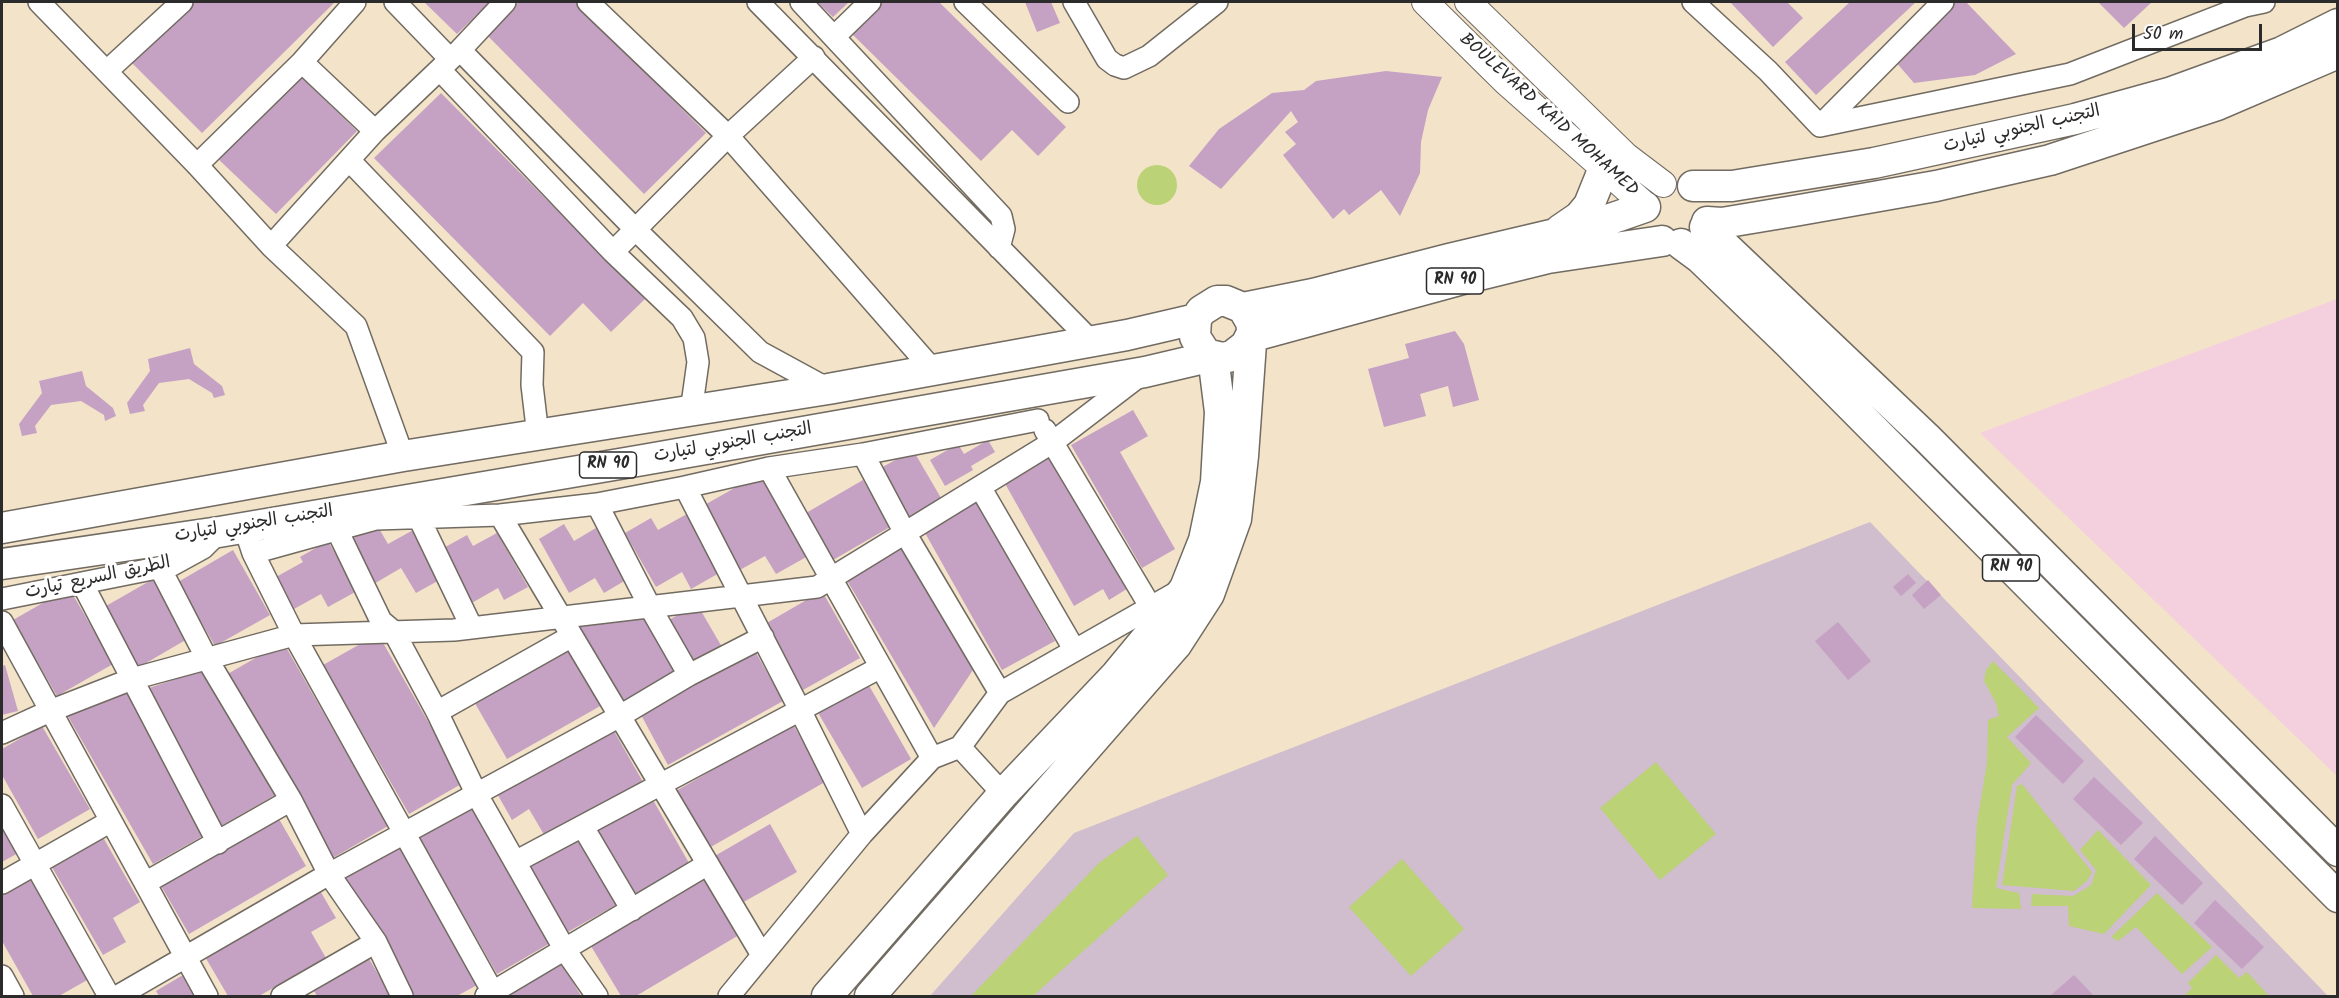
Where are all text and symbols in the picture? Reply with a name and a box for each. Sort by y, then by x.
scale bar [2135,12,2266,50]
text: 50 m [2143,20,2183,49]
street label: BOULEVARD KAID MOHAMED [1454,30,1642,202]
street label: التجنب الجنوبي لتيارت [1942,101,2102,159]
road number: RN 90 [1426,268,1484,294]
street label: التجنب الجنوبي لتيارت [652,419,814,469]
road number: RN 90 [580,452,636,478]
street label: التجنب الجنوبي لتيارت [173,502,335,548]
street label: الطريق السريع تيارت [23,553,173,605]
road number: RN 90 [1982,555,2040,581]

